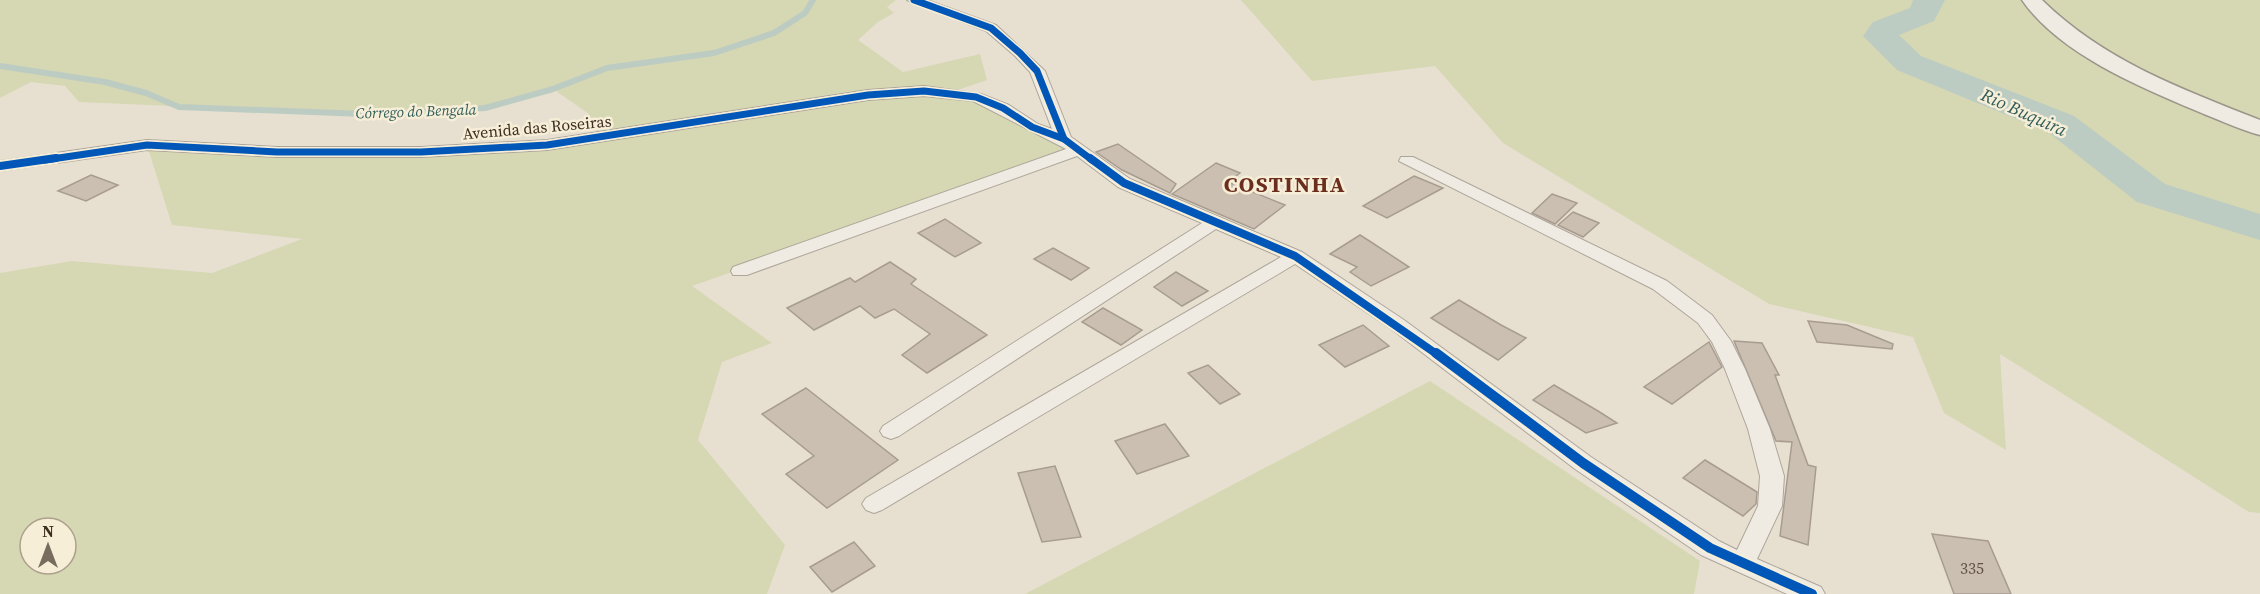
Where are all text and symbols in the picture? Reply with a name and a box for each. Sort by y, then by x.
water label: Rio Buquira [1976,82,2071,142]
water label: Córrego do Bengala [355,98,477,124]
street label: Avenida das Roseiras [462,110,612,144]
district label: COSTINHA [1224,169,1346,199]
north arrow [18,516,78,576]
text: N [42,520,54,542]
house number: 335 [1960,557,1984,579]

